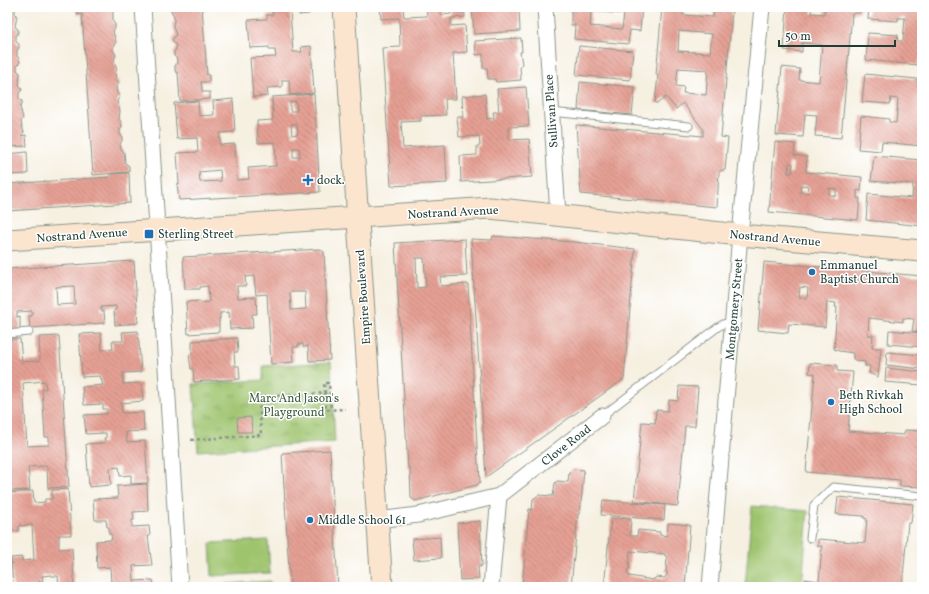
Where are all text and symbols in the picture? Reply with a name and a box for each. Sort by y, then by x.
scale bar [779,22,895,48]
text: 50 m [785,29,811,45]
street label: Sullivan Place [541,73,563,148]
place label: dock. [317,173,345,189]
marker: dock. [302,174,314,186]
street label: Nostrand Avenue [407,203,499,223]
street label: Nostrand Avenue [36,225,128,247]
place label: Sterling Street [158,227,234,243]
street label: Nostrand Avenue [729,227,821,251]
marker: Sterling Street [143,228,155,240]
street label: Empire Boulevard [353,249,375,345]
street label: Montgomery Street [723,257,747,361]
place label: Emmanuel Baptist Church [820,258,899,288]
marker: Emmanuel Baptist Church [807,267,817,277]
place label: Beth Rivkah High School [839,388,904,418]
park label: Marc And Jason's Playground [249,391,339,421]
marker: Beth Rivkah High School [826,397,836,407]
street label: Clove Road [538,421,595,470]
place label: Middle School 61 [318,513,406,529]
marker: Middle School 61 [305,515,315,525]

